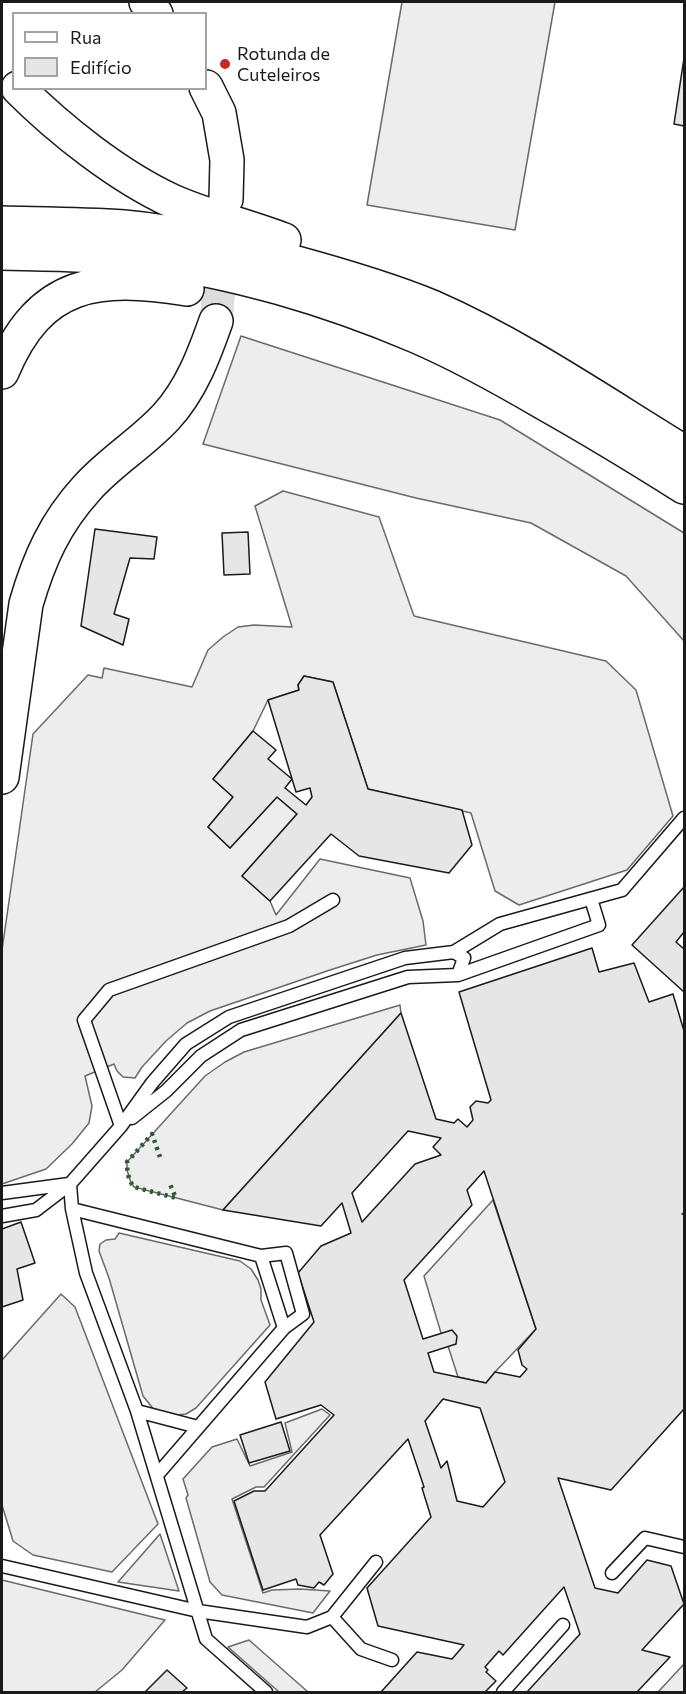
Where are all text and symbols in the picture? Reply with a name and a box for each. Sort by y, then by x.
legend [12,12,207,90]
text: Rua [70,26,101,48]
place label: Rotunda de Cuteleiros [237,43,330,86]
text: Edifício [70,56,132,78]
marker: Rotunda de Cuteleiros [218,57,232,71]

